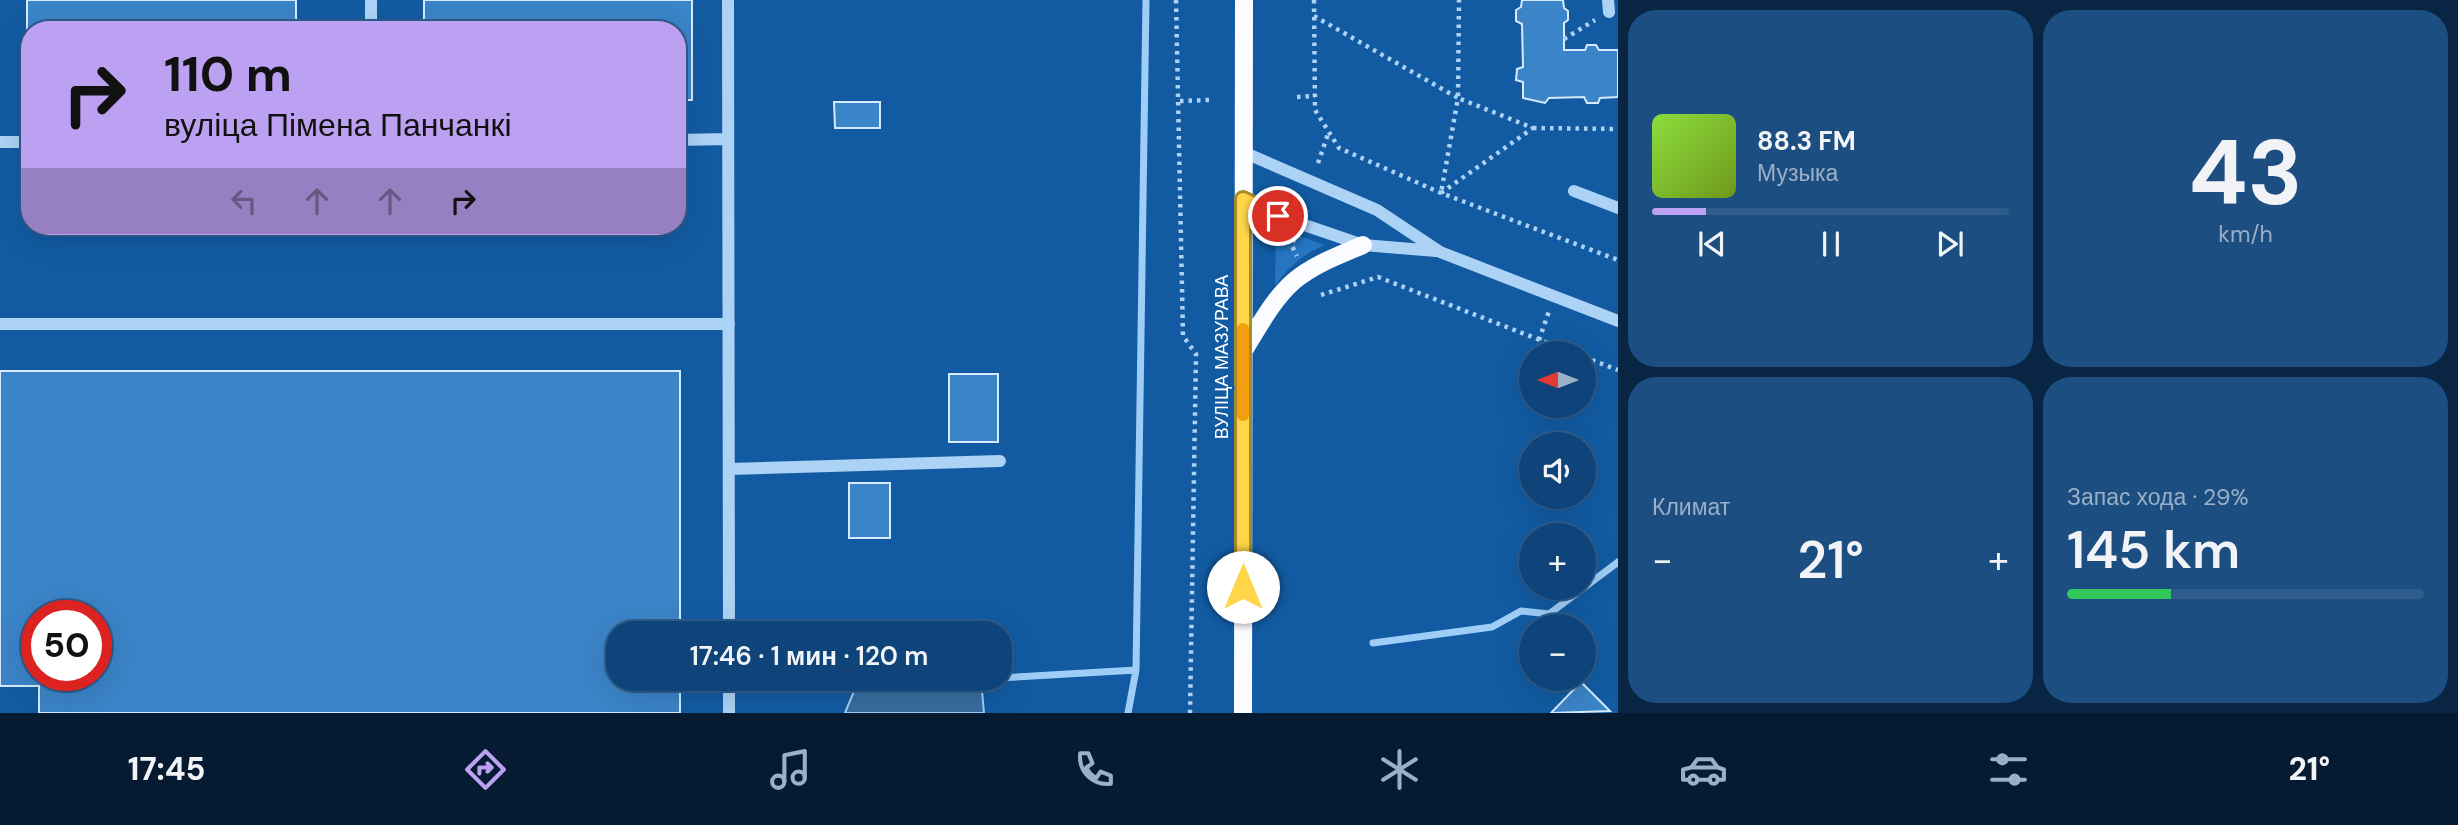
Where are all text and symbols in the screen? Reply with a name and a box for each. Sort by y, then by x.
text: 110 m [164,42,292,106]
icon: right [49,49,140,140]
text: вуліца Пімена Панчанкі [164,104,512,146]
text: 43 [2188,114,2303,232]
text: 88.3 FM [1757,124,1856,158]
text: Музыка [1757,158,1838,188]
icon: left [225,182,263,220]
icon: ahead [298,182,336,220]
icon: ahead [371,182,409,220]
icon: right [444,182,482,220]
pin [1248,186,1308,246]
icon: arrive [1259,197,1297,235]
text: km/h [2218,219,2273,249]
icon: previous [1693,225,1731,263]
icon: pause [1812,225,1850,263]
icon: next [1931,225,1969,263]
street label: ВУЛІЦА МАЗУРАВА [1210,275,1234,439]
north arrow [1519,341,1596,418]
map controls [1519,341,1596,691]
button: sound [1519,432,1596,509]
text: Запас хода · 29% [2067,482,2249,512]
text: Климат [1652,492,1730,522]
text: 145 km [2067,516,2240,584]
button: + [1519,523,1596,600]
text: 21° [1797,526,1864,594]
text: − [1652,535,1673,585]
text: + [1988,535,2009,585]
position arrow [1206,550,1280,624]
speed limit sign: 50 [21,600,112,691]
button: − [1519,614,1596,691]
text: 17:46 · 1 мин · 120 m [690,639,928,673]
icon: directions [461,745,510,794]
icon: music [766,745,815,794]
icon: phone [1070,745,1119,794]
icon: climate [1375,745,1424,794]
icon: car [1679,745,1728,794]
icon: filters [1984,745,2033,794]
text: 17:45 [128,748,205,790]
text: 21° [2288,748,2330,790]

